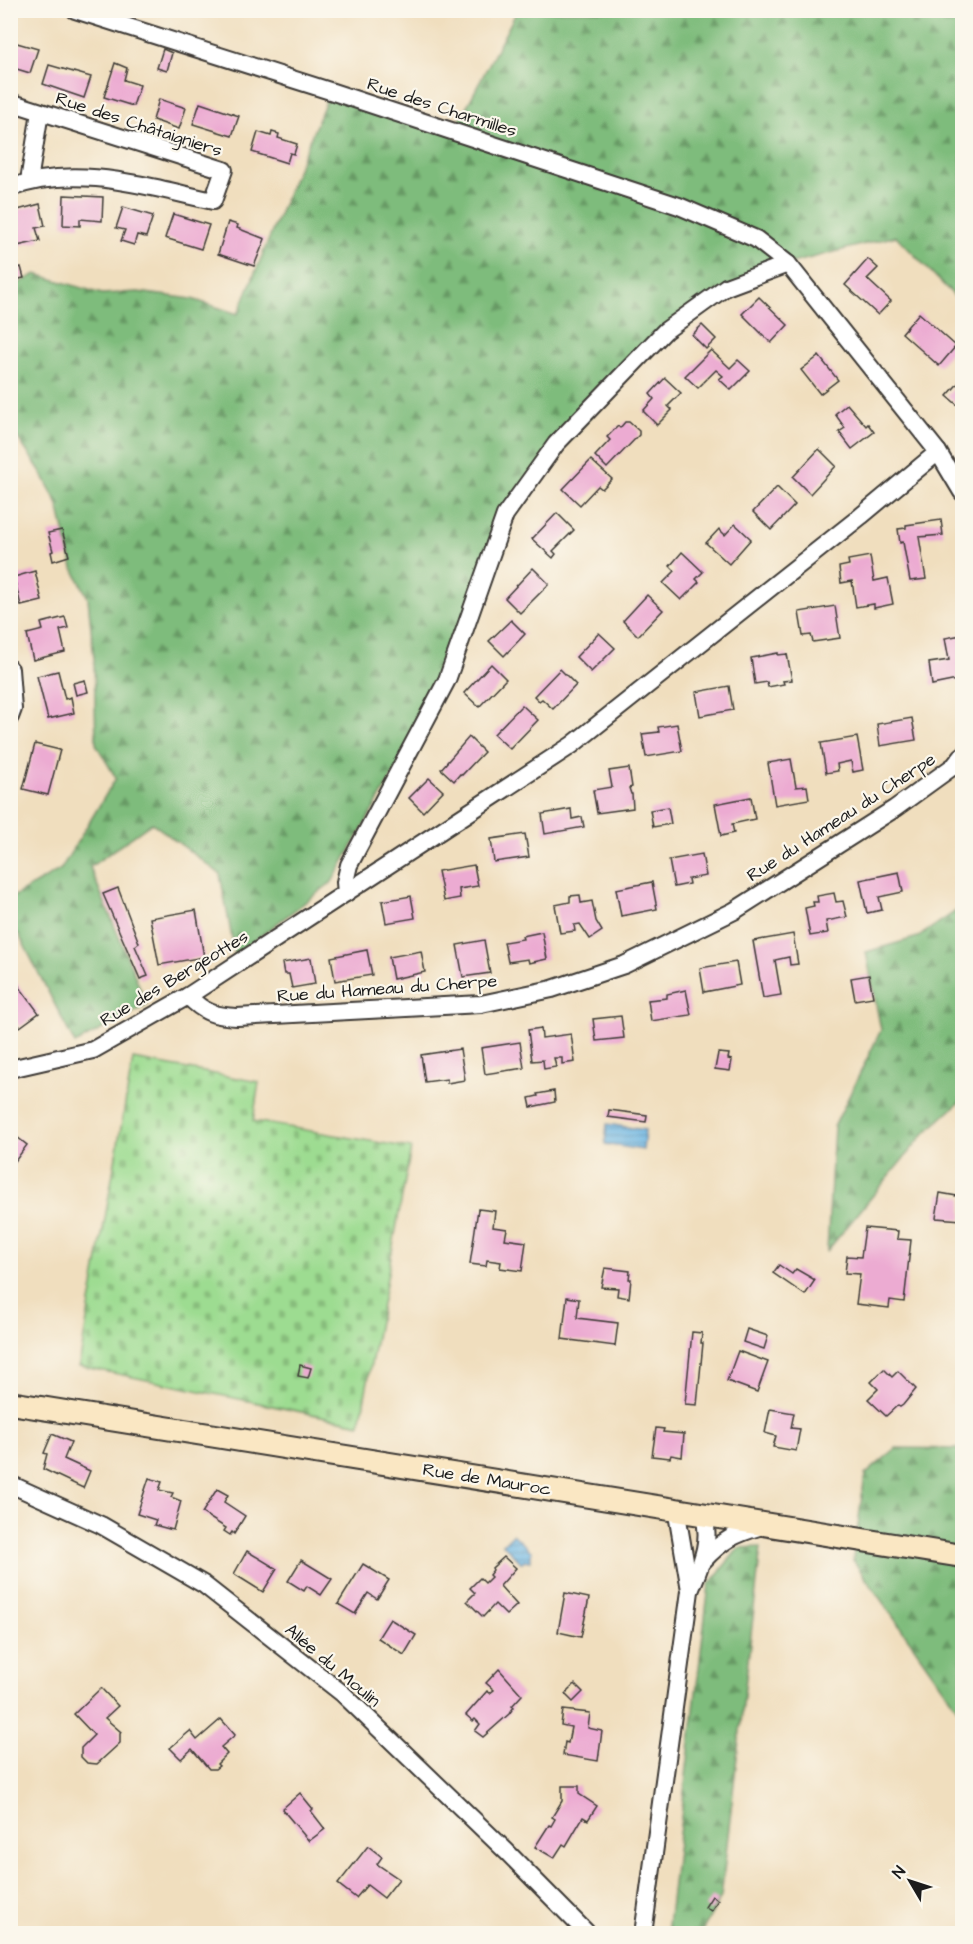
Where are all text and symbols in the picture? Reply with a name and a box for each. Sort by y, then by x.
street label: Rue des Charmilles [364,71,520,143]
street label: Rue des Châtaigniers [52,86,225,164]
street label: Rue du Hameau du Cherpe [742,747,941,888]
street label: Rue des Bergeottes [95,924,254,1034]
street label: Rue du Hameau du Cherpe [276,968,498,1009]
street label: Rue de Mauroc [421,1457,553,1502]
street label: Allée du Moulin [279,1618,386,1713]
north arrow [880,1851,940,1911]
text: N [887,1861,911,1883]

